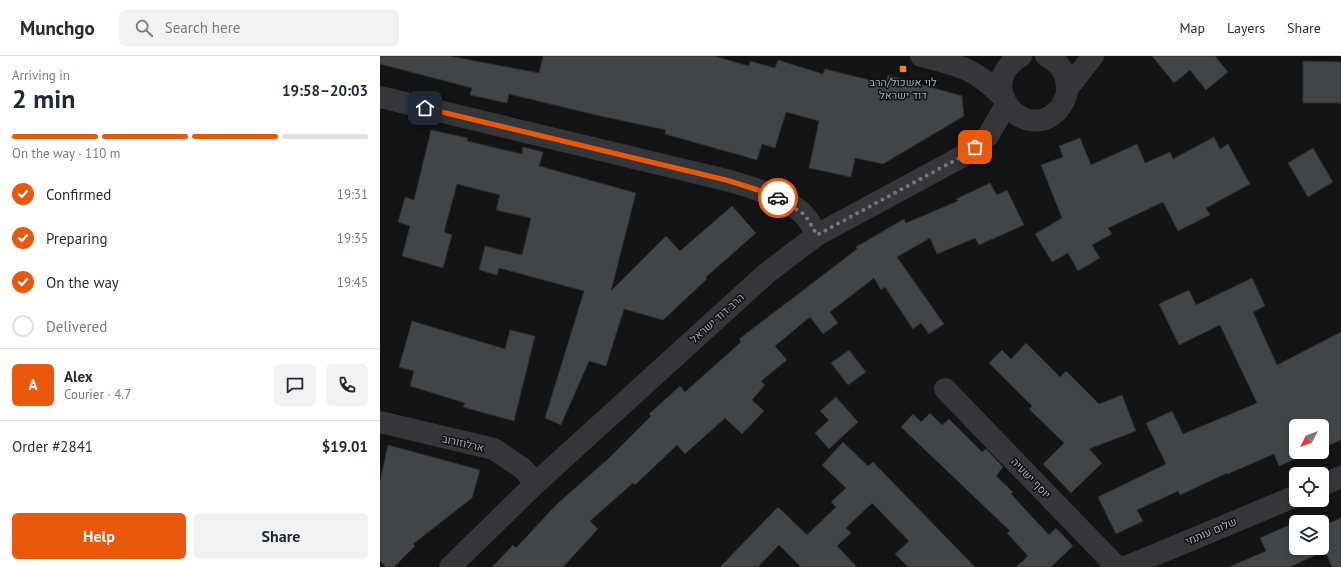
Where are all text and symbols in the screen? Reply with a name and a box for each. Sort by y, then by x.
search box [119,10,399,46]
text: Munchgo [20,16,95,40]
icon: search [133,17,155,39]
text: Search here [165,18,240,37]
text: Map [1179,19,1205,37]
text: Layers [1227,19,1265,37]
text: Share [1287,19,1321,37]
marker: לוי אשכול/הרב דוד ישראל [898,64,908,74]
text: Arriving in [12,67,70,84]
place label: לוי אשכול/הרב דוד ישראל [869,75,937,102]
text: 19:58–20:03 [282,81,368,100]
text: 2 min [12,82,75,115]
pin [408,91,442,125]
icon: home [414,97,436,119]
pin [958,130,992,164]
icon: bag [964,136,986,158]
text: On the way · 110 m [12,145,120,162]
courier [758,178,798,218]
icon: check [12,183,34,205]
text: Confirmed [46,185,111,204]
text: 19:31 [337,186,368,203]
icon: car [767,187,789,209]
icon: check [12,227,34,249]
text: Preparing [46,229,108,248]
text: 19:35 [337,230,368,247]
icon: check [12,271,34,293]
text: On the way [46,273,119,292]
text: 19:45 [337,274,368,291]
street label: הרב דוד ישראל [687,290,747,346]
text: Delivered [46,317,107,336]
button: chat [274,364,316,406]
button: phone [326,364,368,406]
text: Alex [64,367,93,386]
text: A [28,375,38,394]
text: Courier · 4.7 [64,386,131,403]
north arrow [1289,419,1329,459]
map controls [1289,419,1329,555]
street label: ארלוזורוב [441,431,485,455]
text: Order #2841 [12,437,93,456]
text: $19.01 [322,437,368,456]
street label: יוסף ישעיה [1008,455,1054,501]
button: locate [1289,467,1329,507]
button: Help [12,513,186,559]
button: Share [194,513,368,559]
street label: שלום עותמי [1183,514,1239,548]
button: layers [1289,515,1329,555]

